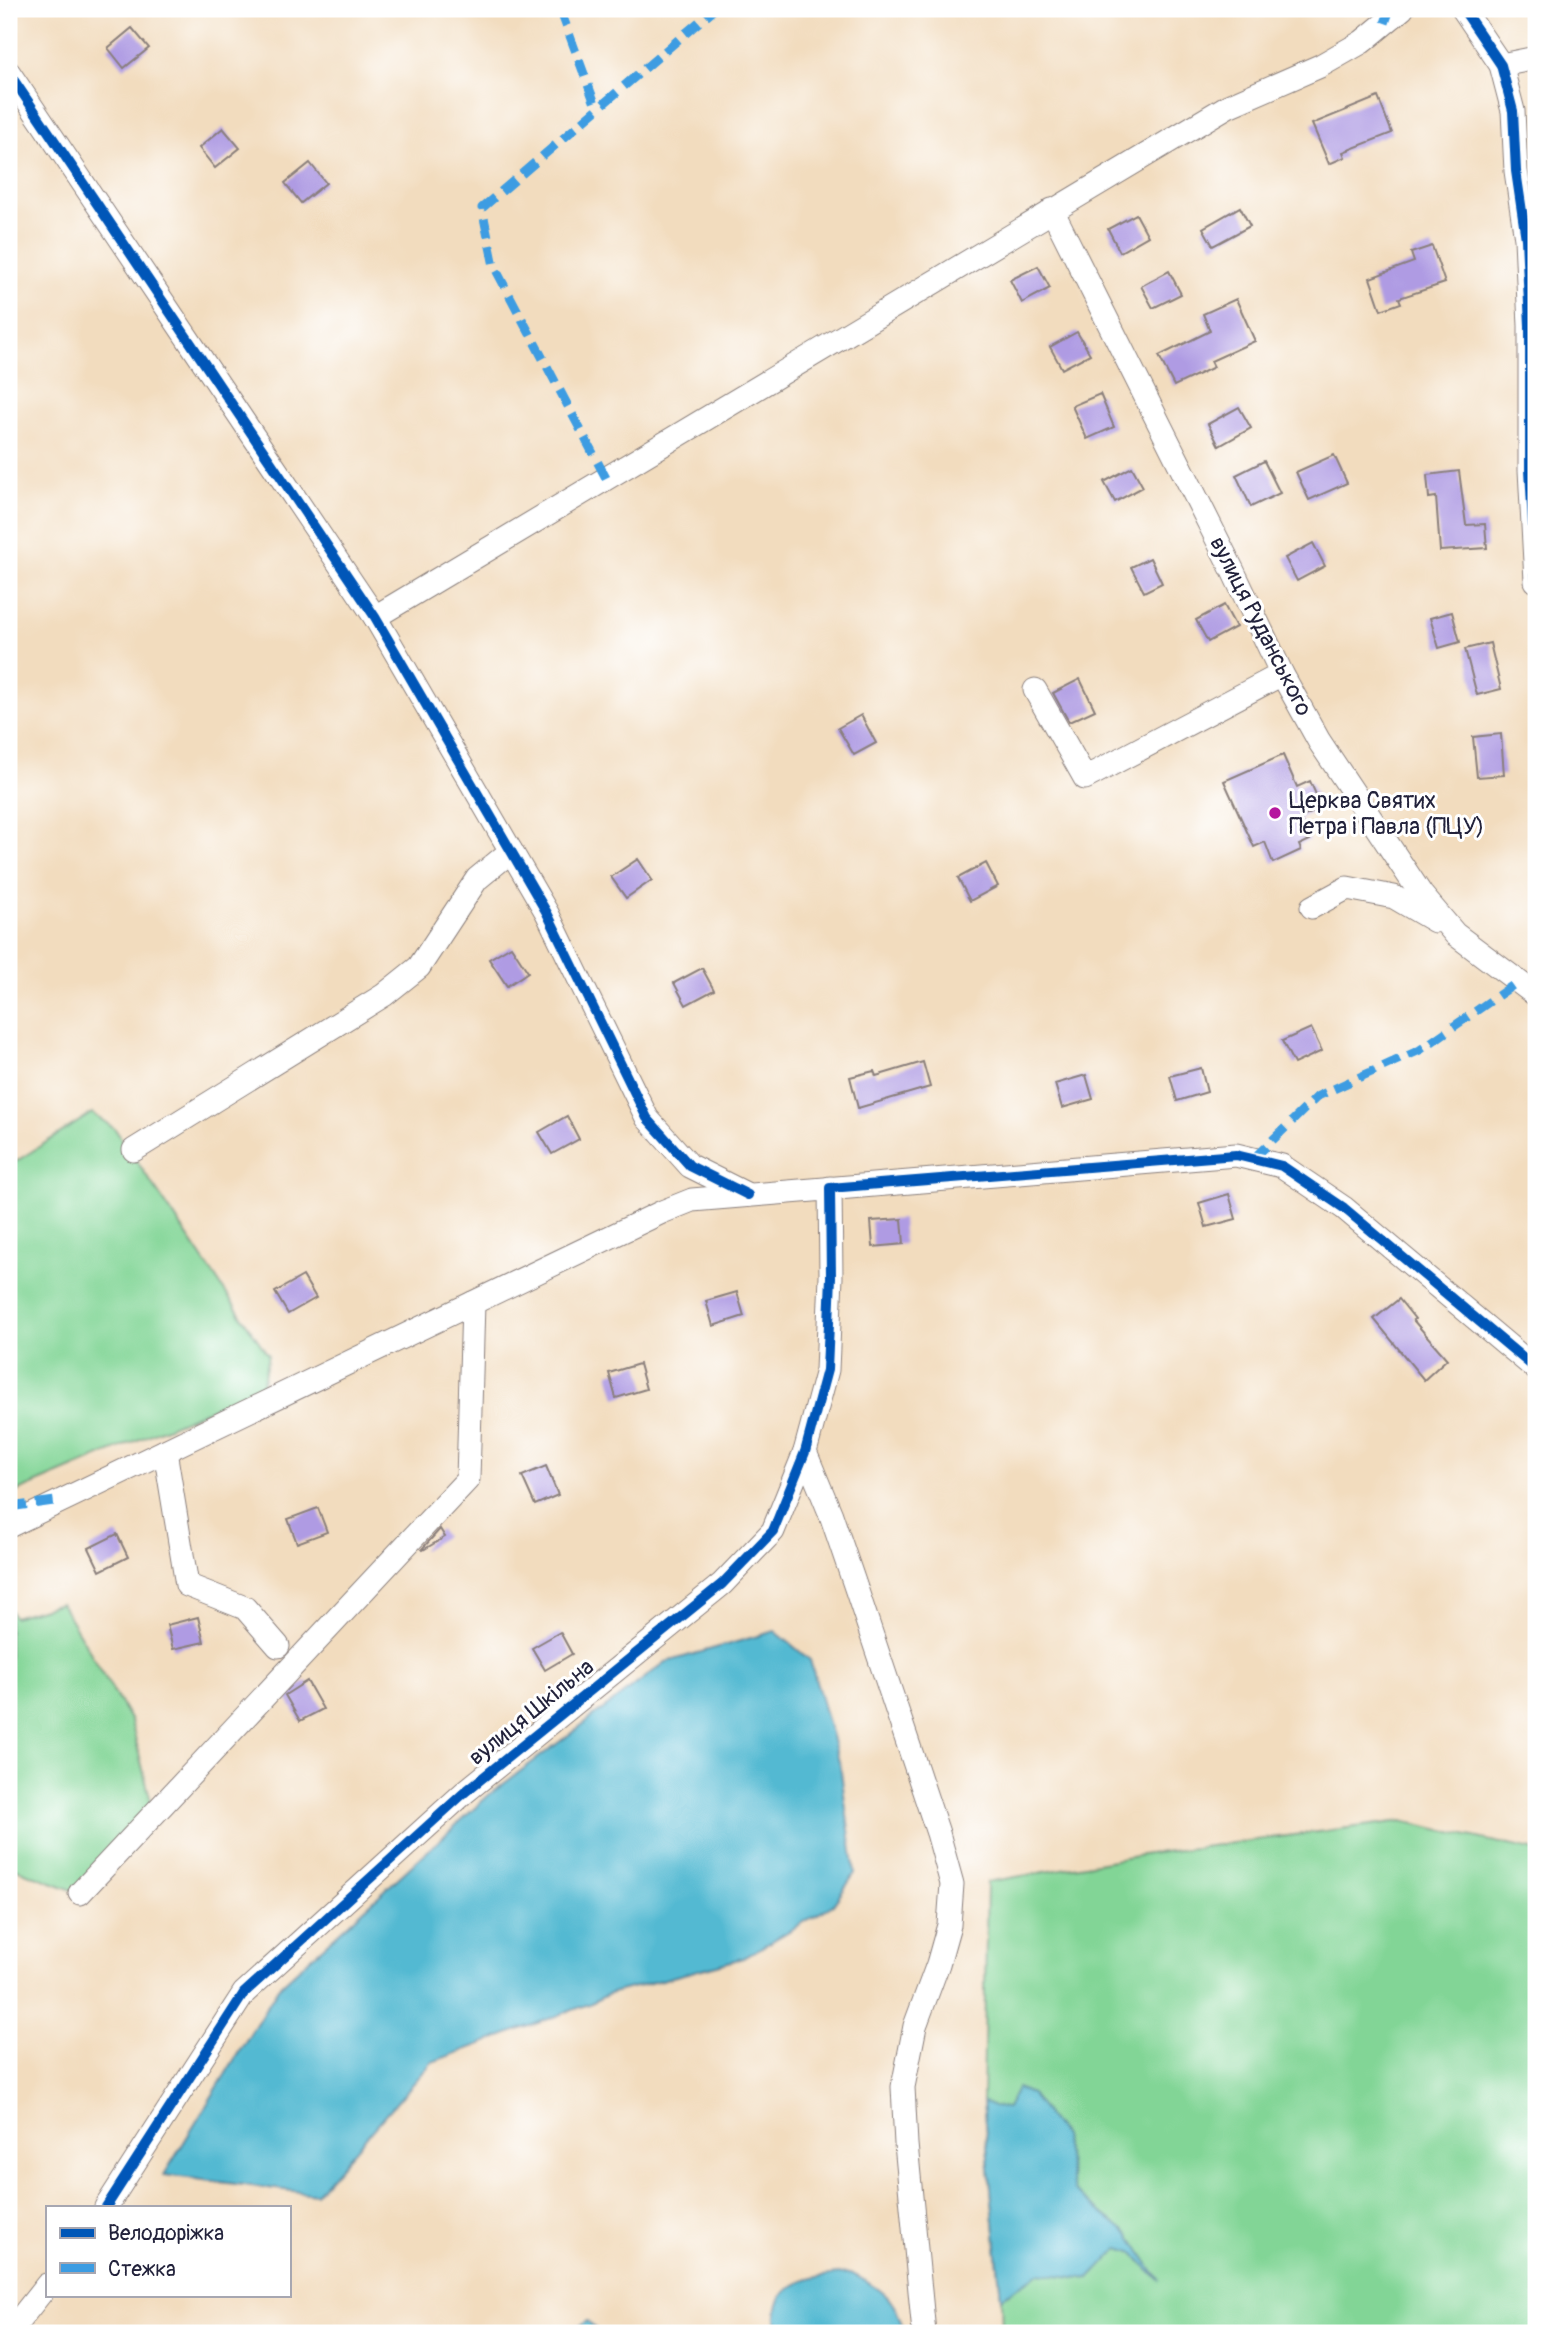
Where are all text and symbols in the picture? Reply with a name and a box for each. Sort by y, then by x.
street label: вулиця Руданського [1203,531,1319,721]
place label: Церква Святих Петра і Павла (ПЦУ) [1289,786,1484,841]
marker: Церква Святих Петра і Павла (ПЦУ) [1267,805,1283,821]
street label: вулиця Шкільна [462,1652,600,1772]
legend [46,2206,290,2296]
text: Велодоріжка [108,2220,224,2247]
text: Стежка [108,2256,176,2283]

